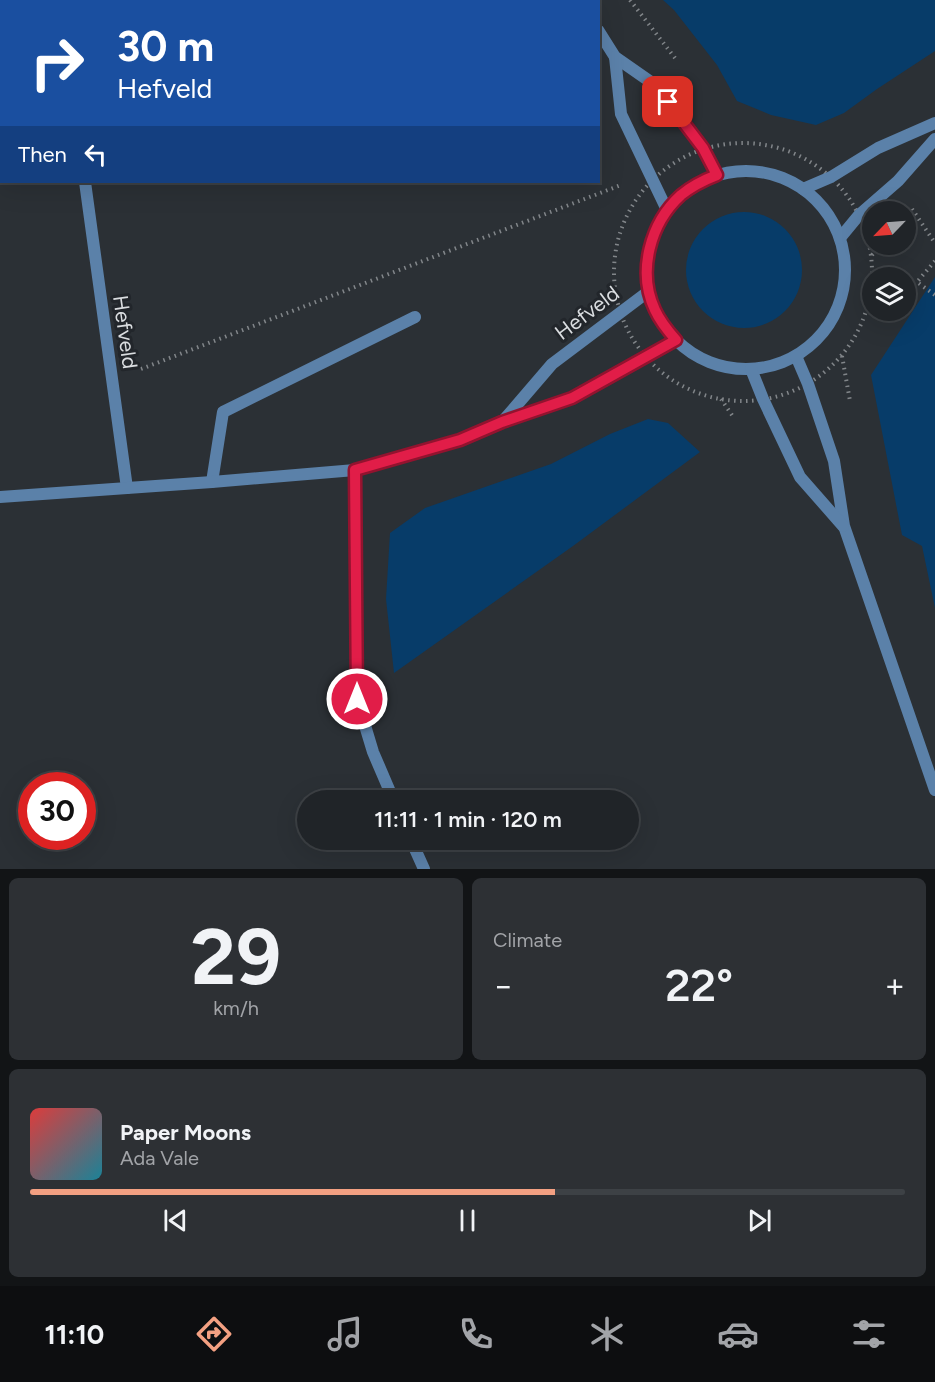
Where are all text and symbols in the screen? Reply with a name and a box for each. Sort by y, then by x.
text: 30 m [117,21,214,72]
icon: right [18,24,96,102]
text: Hefveld [117,72,212,105]
pin [642,76,693,127]
icon: arrive [651,85,684,118]
icon: left [79,138,112,171]
text: Then [18,141,67,168]
north arrow [862,201,916,255]
map controls [862,201,916,321]
button: layers [862,267,916,321]
street label: Hefveld [550,280,624,345]
street label: Hefveld [108,294,143,370]
position arrow [325,667,389,731]
speed limit sign: 30 [18,772,96,850]
text: 11:11 · 1 min · 120 m [374,806,562,833]
text: 29 [191,910,281,1004]
text: Climate [493,928,562,952]
text: 22° [665,958,733,1012]
text: − [493,966,514,1005]
text: + [884,966,905,1005]
text: km/h [213,996,259,1020]
text: Paper Moons [120,1119,251,1146]
text: Ada Vale [120,1146,199,1170]
icon: previous [159,1204,192,1237]
icon: pause [451,1204,484,1237]
icon: next [743,1204,776,1237]
icon: directions [193,1313,235,1355]
icon: music [324,1313,366,1355]
icon: phone [455,1313,497,1355]
icon: climate [586,1313,628,1355]
icon: car [717,1313,759,1355]
icon: filters [848,1313,890,1355]
text: 11:10 [45,1318,104,1351]

